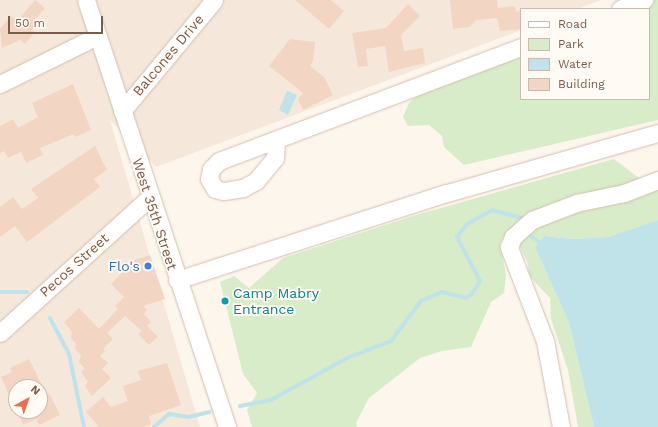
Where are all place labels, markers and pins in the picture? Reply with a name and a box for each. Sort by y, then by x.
place label: Flo's [109,258,140,274]
marker: Flo's [143,261,153,271]
place label: Camp Mabry Entrance [233,285,319,318]
marker: Camp Mabry Entrance [220,296,230,306]

